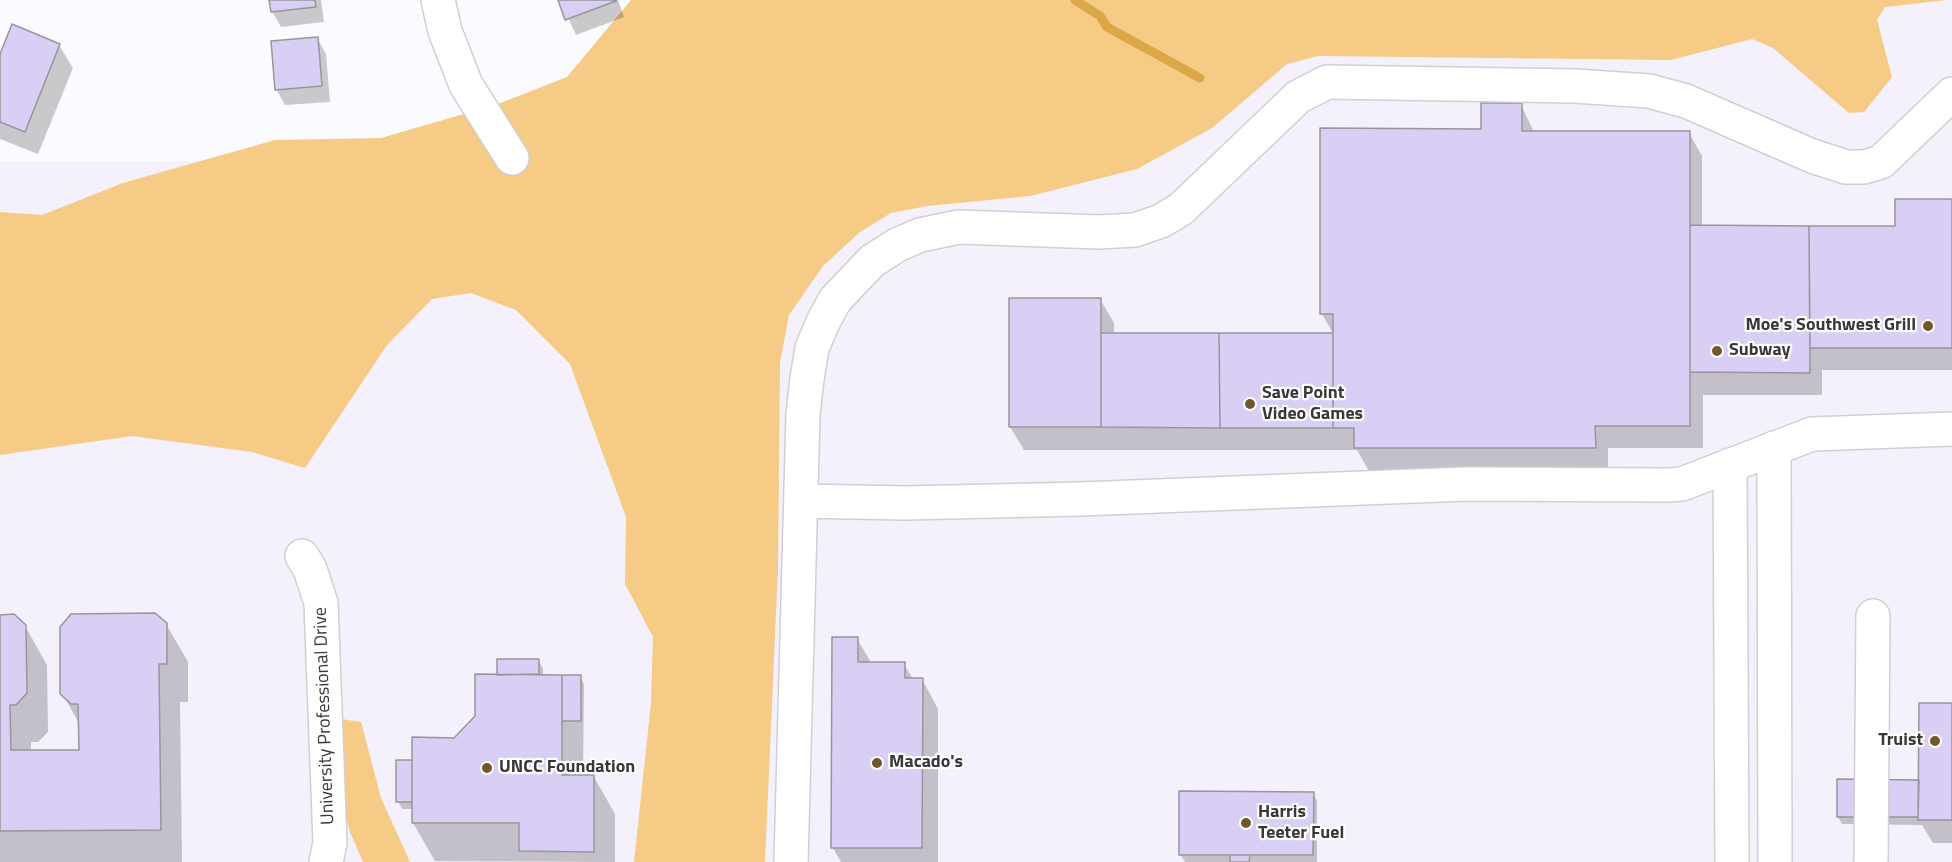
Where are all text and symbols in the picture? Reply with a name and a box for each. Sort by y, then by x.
place label: Moe's Southwest Grill [1745,315,1916,337]
marker: Moe's Southwest Grill [1921,319,1935,333]
place label: Subway [1729,340,1791,362]
marker: Subway [1710,344,1724,358]
place label: Save Point Video Games [1262,383,1363,426]
marker: Save Point Video Games [1243,397,1257,411]
street label: University Professional Drive [310,607,340,825]
place label: Truist [1878,730,1923,752]
marker: Truist [1928,734,1942,748]
place label: Macado's [889,752,963,774]
marker: Macado's [870,756,884,770]
place label: UNCC Foundation [499,757,635,779]
marker: UNCC Foundation [480,761,494,775]
place label: Harris Teeter Fuel [1258,802,1344,844]
marker: Harris Teeter Fuel [1239,816,1253,830]

